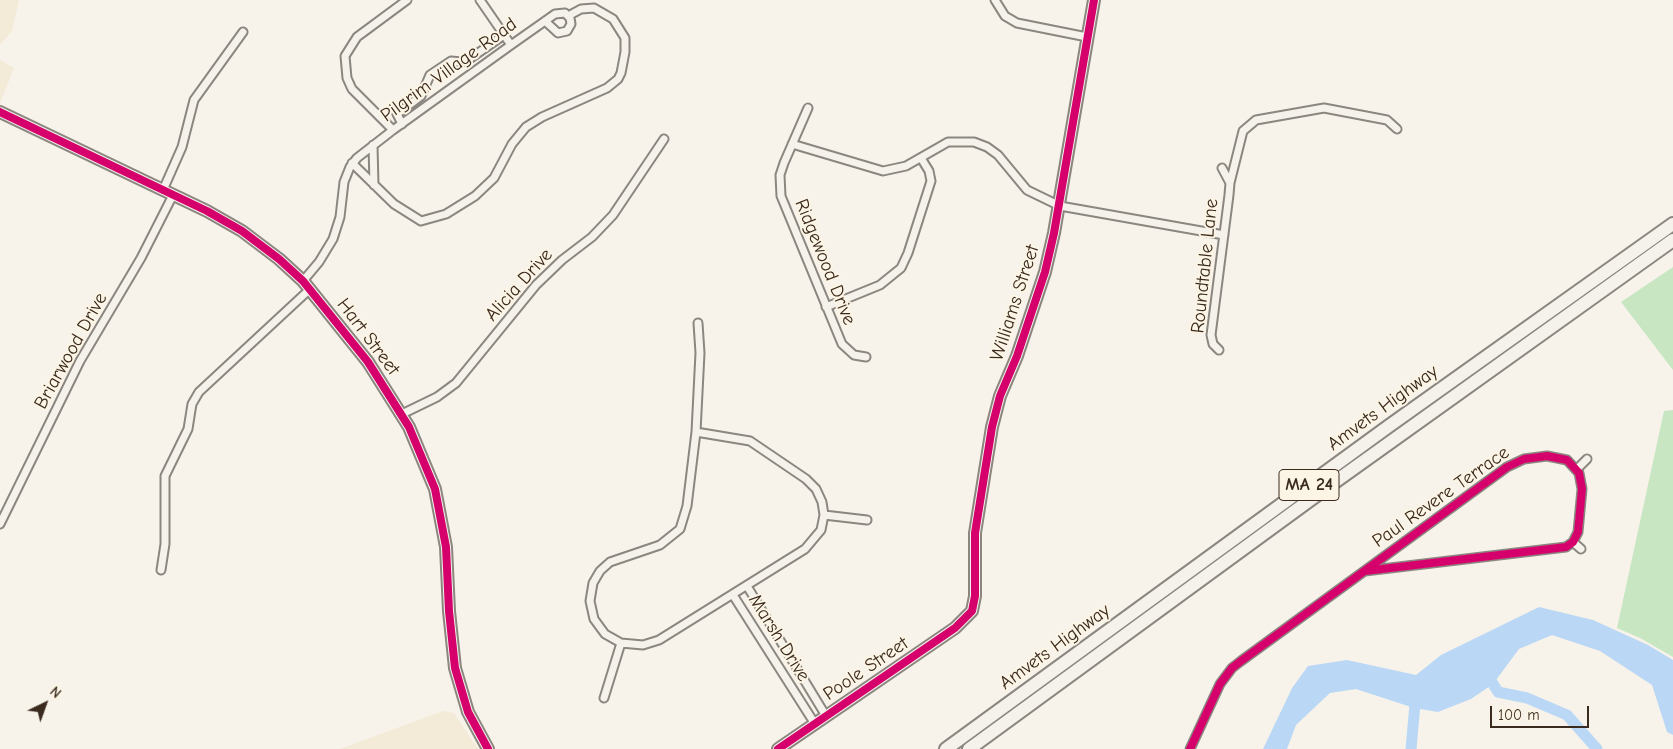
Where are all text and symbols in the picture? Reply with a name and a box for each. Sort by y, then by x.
street label: Pilgrim Village Road [376,13,522,127]
street label: Ridgewood Drive [789,196,861,328]
street label: Roundtable Lane [1187,198,1223,334]
street label: Williams Street [985,242,1045,364]
street label: Alicia Drive [480,244,558,326]
street label: Briarwood Drive [30,289,112,413]
street label: Hart Street [332,294,404,380]
street label: Amvets Highway [1323,360,1443,456]
street label: Paul Revere Terrace [1368,441,1514,553]
road number: MA 24 [1279,470,1339,500]
street label: Marsh Drive [743,590,815,686]
street label: Amvets Highway [995,599,1115,695]
street label: Poole Street [819,632,913,706]
north arrow [20,679,70,729]
text: N [46,683,64,702]
scale bar [1493,696,1592,728]
text: 100 m [1498,706,1540,724]

